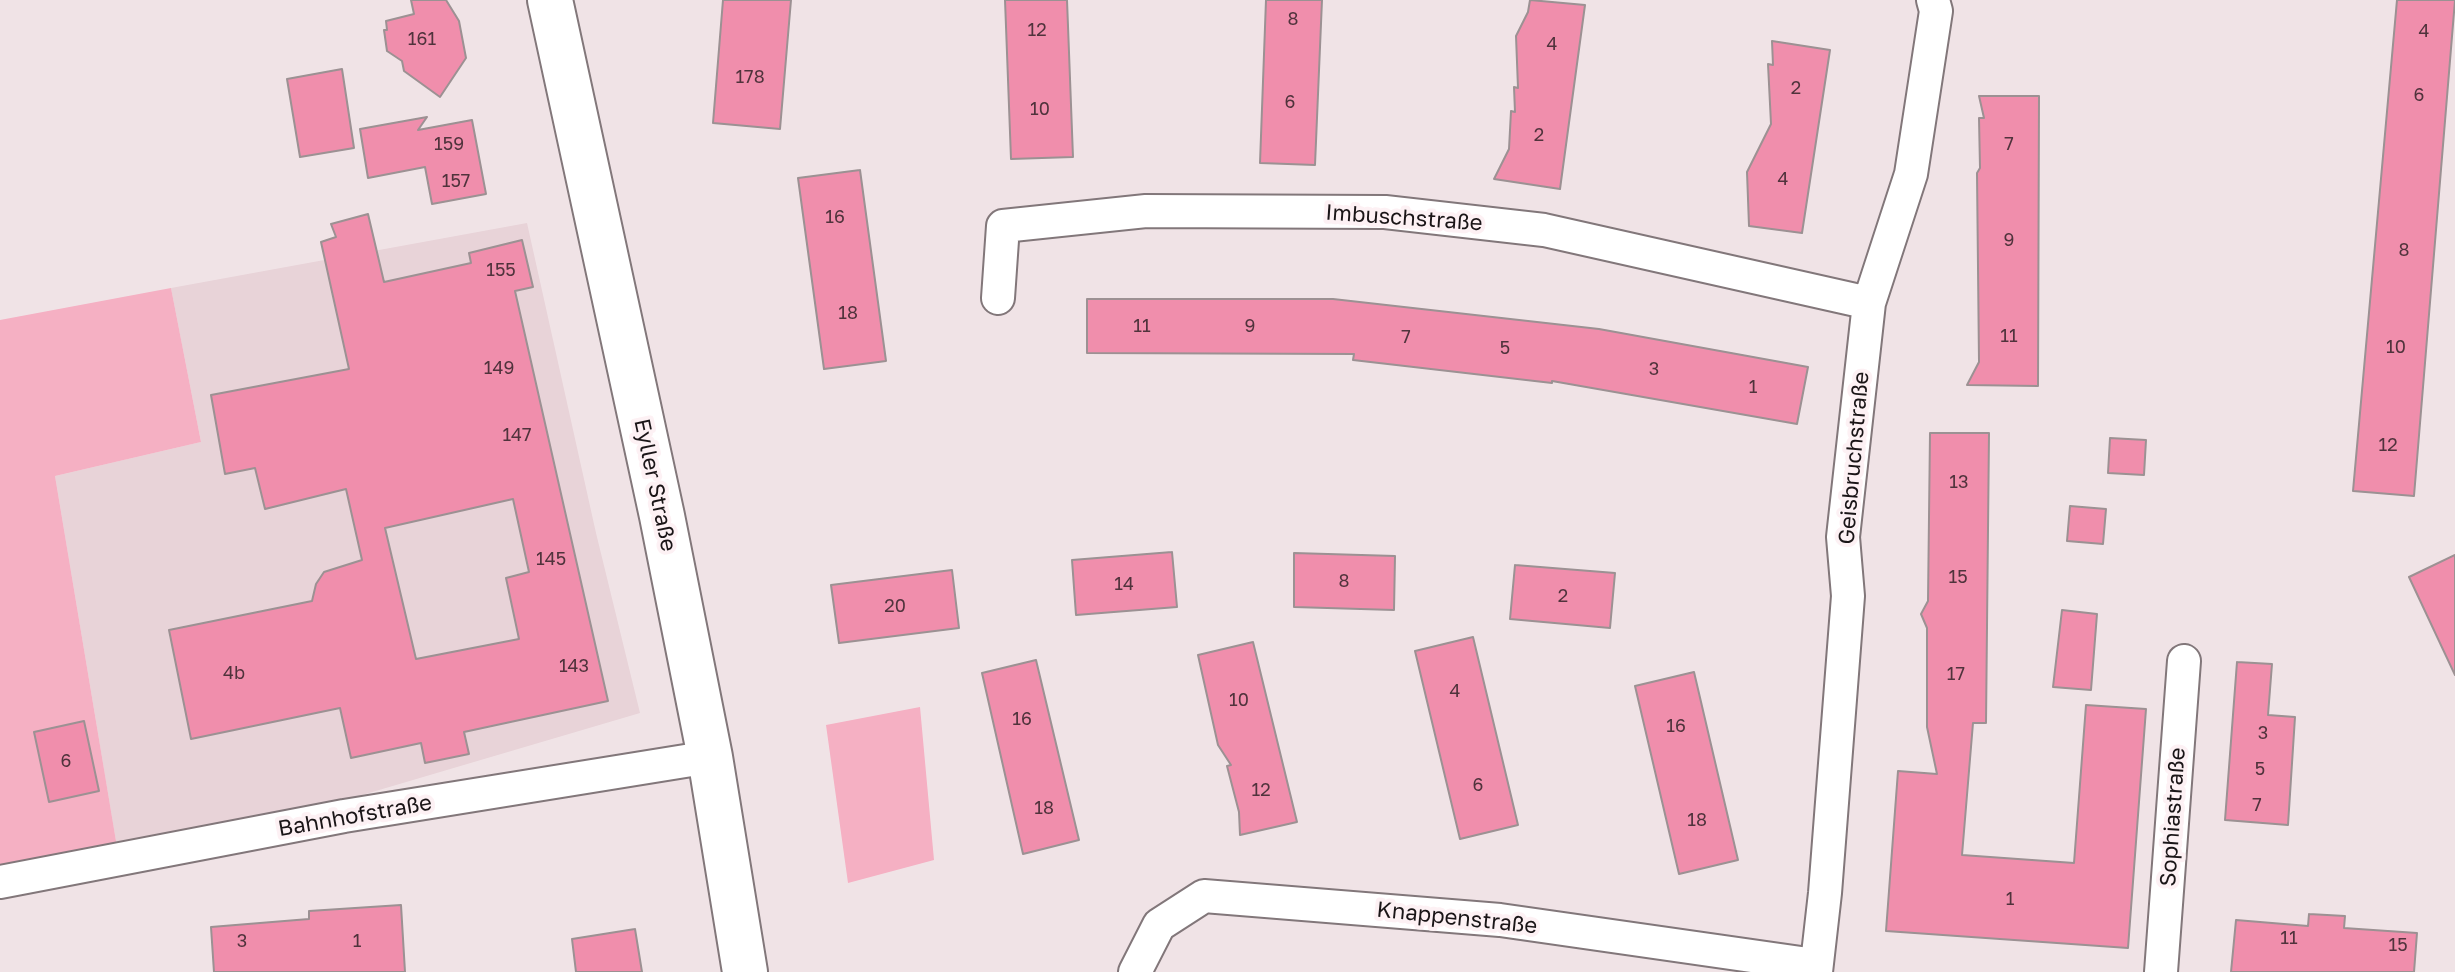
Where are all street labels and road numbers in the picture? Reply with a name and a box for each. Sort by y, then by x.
street label: Imbuschstraße [1325,199,1483,237]
street label: Geisbruchstraße [1833,370,1875,546]
street label: Eyller Straße [628,416,682,554]
street label: Sophiastraße [2155,747,2191,887]
street label: Bahnhofstraße [276,789,434,843]
street label: Knappenstraße [1375,896,1539,940]

